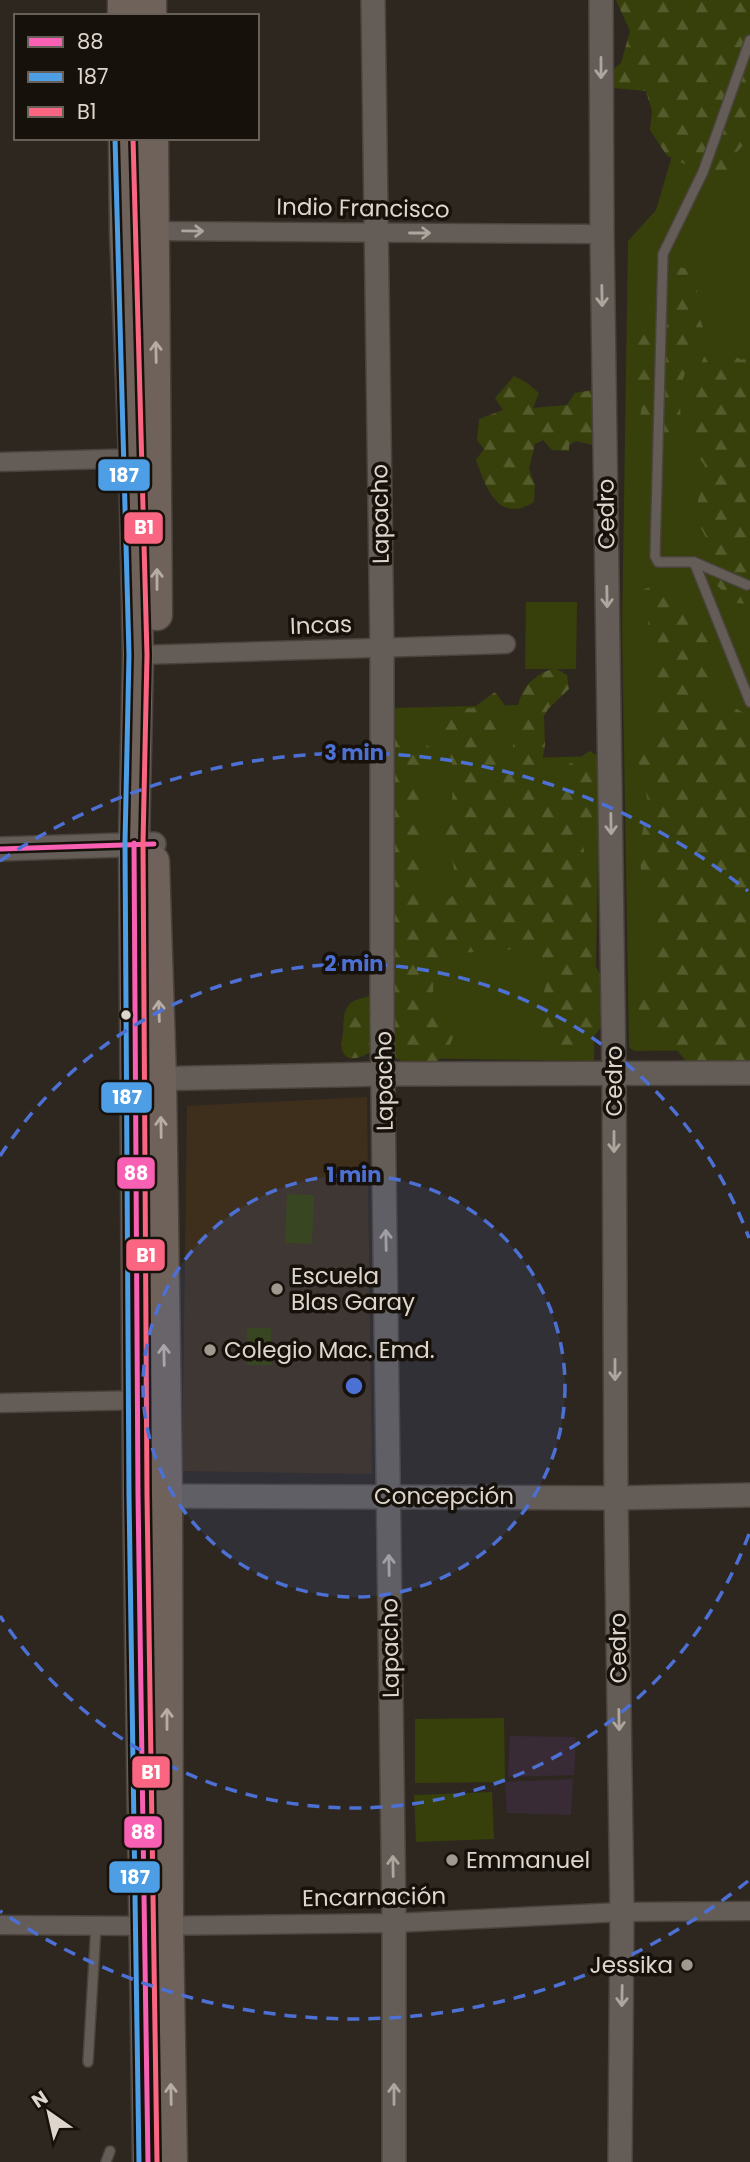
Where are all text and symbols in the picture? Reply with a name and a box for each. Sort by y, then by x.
legend [14,14,259,140]
text: 88 [77,27,104,56]
one-way arrow [594,56,608,79]
text: 187 [77,62,108,91]
text: B1 [77,97,97,126]
street label: Indio Francisco [276,190,450,226]
one-way arrow [181,224,204,238]
one-way arrow [409,226,432,240]
one-way arrow [596,284,609,307]
one-way arrow [149,341,162,364]
line badge: 187 [97,458,151,492]
text: 187 [109,462,139,489]
street label: Lapacho [363,464,397,564]
street label: Cedro [589,478,623,550]
line badge: B1 [123,511,164,545]
text: B1 [134,514,154,541]
one-way arrow [150,568,164,591]
one-way arrow [600,585,614,608]
street label: Incas [290,608,352,642]
text: 3 min [324,738,384,767]
one-way arrow [604,812,617,835]
text: 2 min [324,949,384,978]
one-way arrow [152,1000,165,1023]
unlabelled marker [119,1008,133,1022]
street label: Lapacho [367,1031,401,1131]
street label: Cedro [598,1046,630,1116]
line badge: 187 [100,1081,153,1114]
text: 187 [112,1084,142,1111]
one-way arrow [154,1116,168,1139]
one-way arrow [608,1130,621,1153]
line badge: 88 [116,1156,156,1190]
text: 88 [124,1160,148,1187]
text: 1 min [327,1160,381,1189]
one-way arrow [379,1229,393,1252]
line badge: B1 [125,1238,166,1272]
text: B1 [136,1242,156,1269]
place label: Escuela Blas Garay [291,1260,415,1318]
marker: Escuela Blas Garay [269,1281,285,1297]
place label: Colegio Mac. Emd. [224,1334,435,1366]
marker: Colegio Mac. Emd. [202,1342,218,1358]
one-way arrow [157,1343,171,1366]
one-way arrow [608,1358,622,1381]
centre of rings [342,1374,366,1398]
street label: Concepción [374,1480,514,1512]
one-way arrow [382,1554,396,1577]
street label: Lapacho [373,1598,407,1698]
street label: Cedro [601,1612,635,1684]
one-way arrow [160,1708,174,1731]
one-way arrow [612,1708,626,1731]
line badge: B1 [131,1755,171,1789]
text: B1 [141,1759,161,1786]
line badge: 88 [123,1815,163,1849]
text: 88 [131,1819,155,1846]
place label: Emmanuel [466,1844,590,1876]
marker: Emmanuel [444,1852,460,1868]
one-way arrow [386,1855,400,1878]
line badge: 187 [108,1860,161,1894]
text: 187 [120,1864,150,1891]
street label: Encarnación [302,1880,446,1914]
place label: Jessika [589,1949,673,1981]
marker: Jessika [679,1957,695,1973]
one-way arrow [615,1984,628,2007]
north arrow [14,2078,84,2148]
one-way arrow [164,2083,178,2106]
one-way arrow [387,2083,401,2106]
text: N [26,2084,53,2115]

